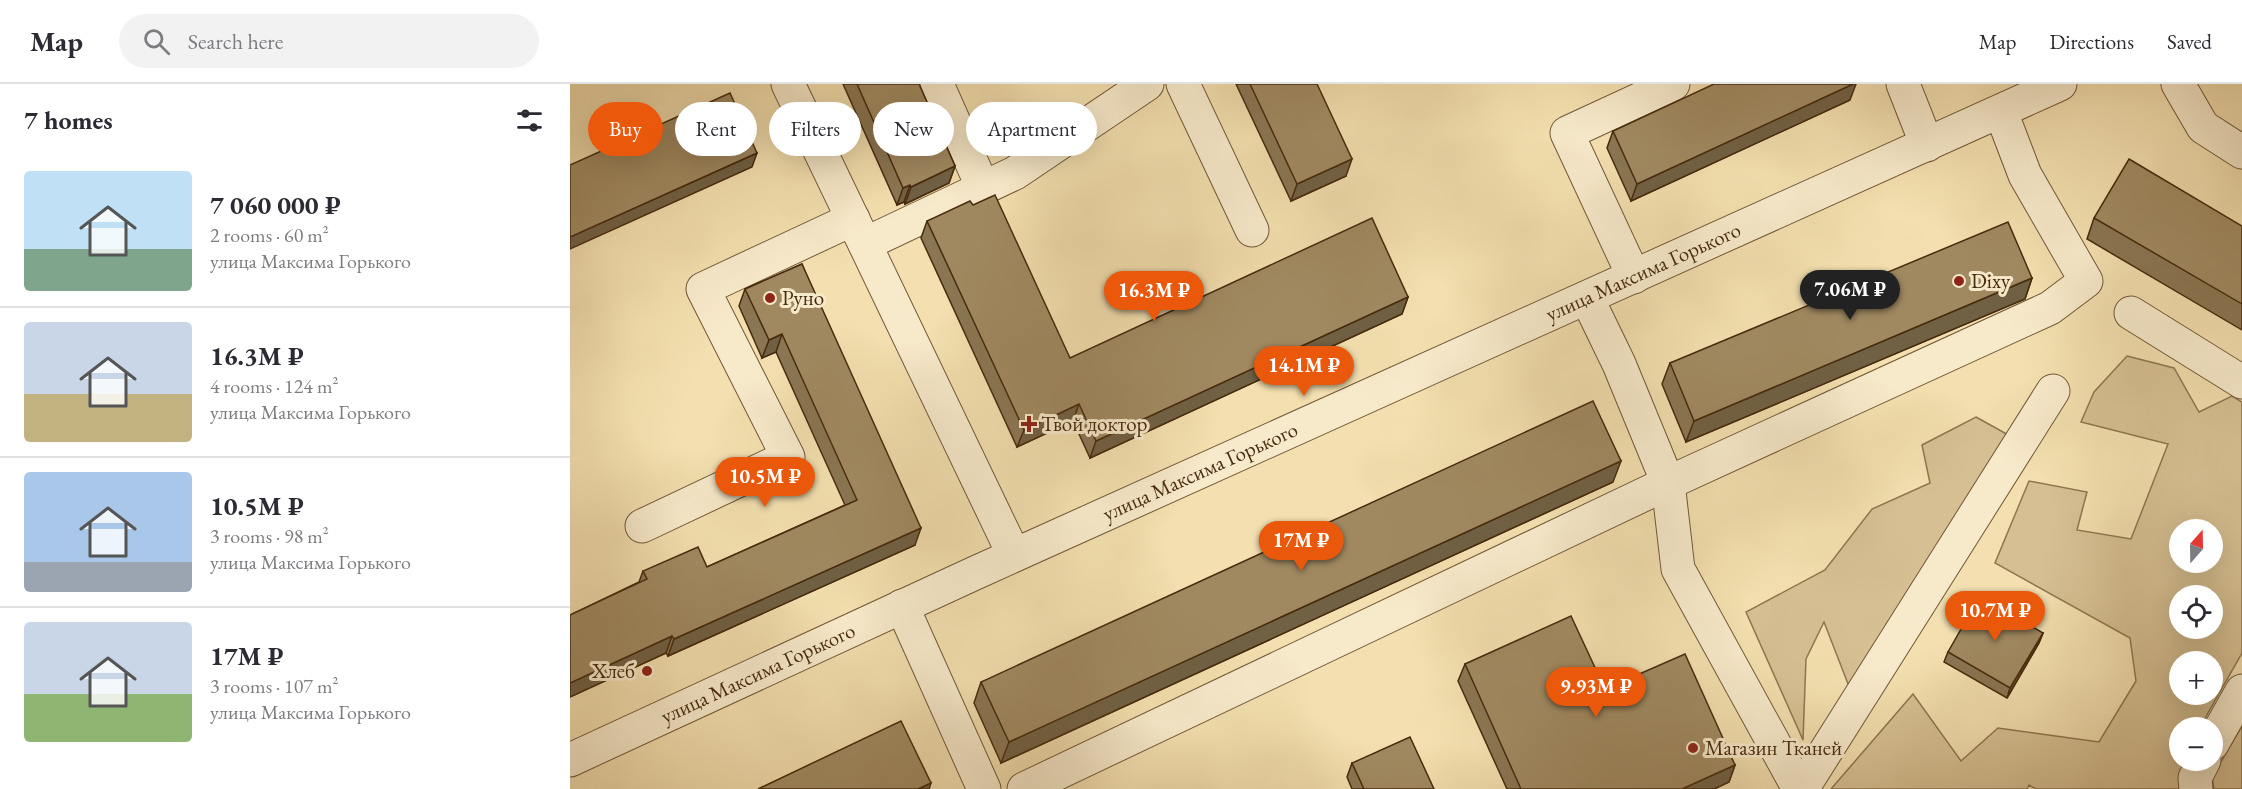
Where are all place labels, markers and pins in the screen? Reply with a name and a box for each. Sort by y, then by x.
place label: Dixy [1971,267,2011,294]
pin: 7.06M ₽ [1795,270,1905,321]
pin: 16.3M ₽ [1099,271,1209,322]
marker: Dixy [1952,274,1966,288]
place label: Руно [782,284,824,311]
marker: Руно [763,291,777,305]
pin: 14.1M ₽ [1249,346,1359,397]
place label: Твой доктор [1041,410,1148,437]
marker: Твой доктор [1022,417,1036,431]
pin: 10.5M ₽ [710,457,820,508]
pin: 17M ₽ [1259,521,1343,572]
pin: 10.7M ₽ [1940,591,2050,642]
place label: Хлеб [591,657,635,684]
marker: Хлеб [640,664,654,678]
pin: 9.93M ₽ [1541,667,1651,718]
place label: Магазин Тканей [1705,734,1842,761]
marker: Магазин Тканей [1686,741,1700,755]

